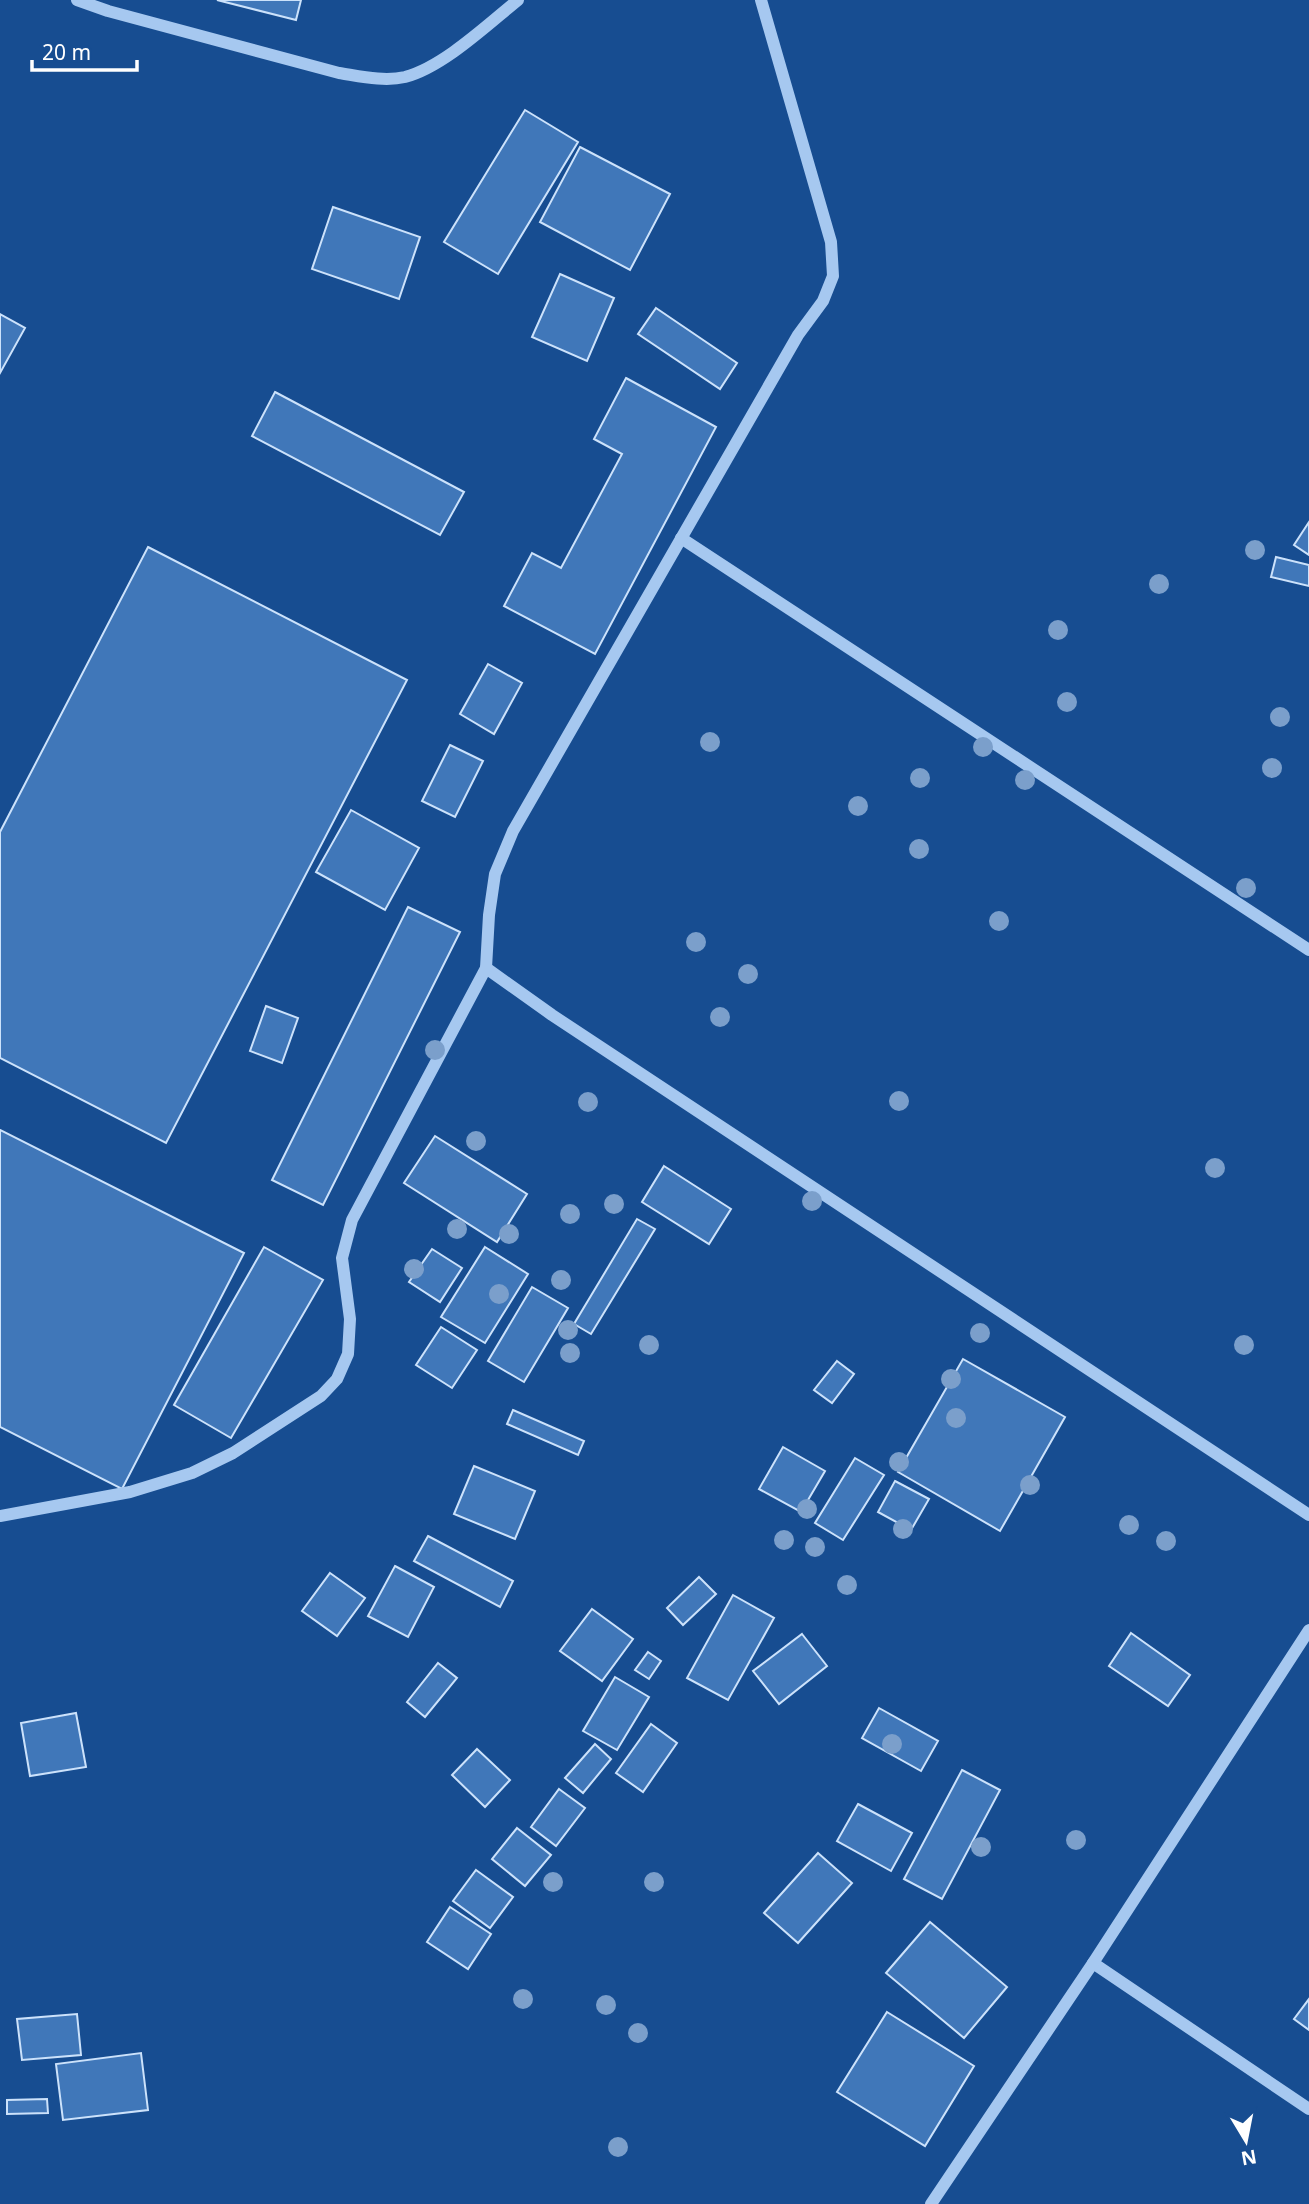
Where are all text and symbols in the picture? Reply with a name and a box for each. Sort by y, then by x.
scale bar [32,28,136,72]
text: 20 m [42,38,91,66]
north arrow [1211,2106,1281,2176]
text: N [1239,2144,1259,2172]

